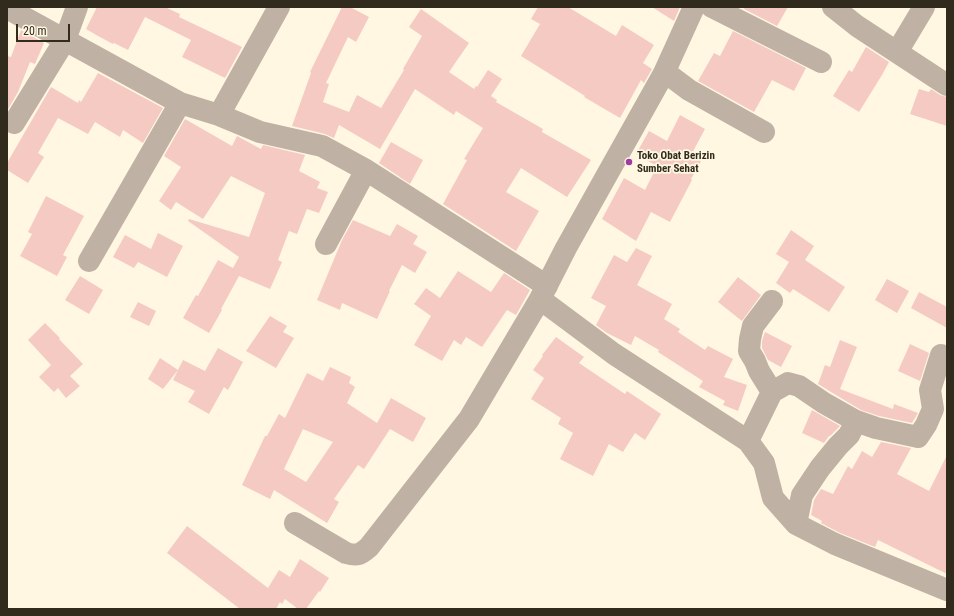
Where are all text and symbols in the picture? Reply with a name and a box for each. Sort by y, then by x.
scale bar [18,16,72,42]
text: 20 m [23,24,47,38]
place label: Toko Obat Berizin Sumber Sehat [637,149,715,175]
marker: Toko Obat Berizin Sumber Sehat [624,157,634,167]

